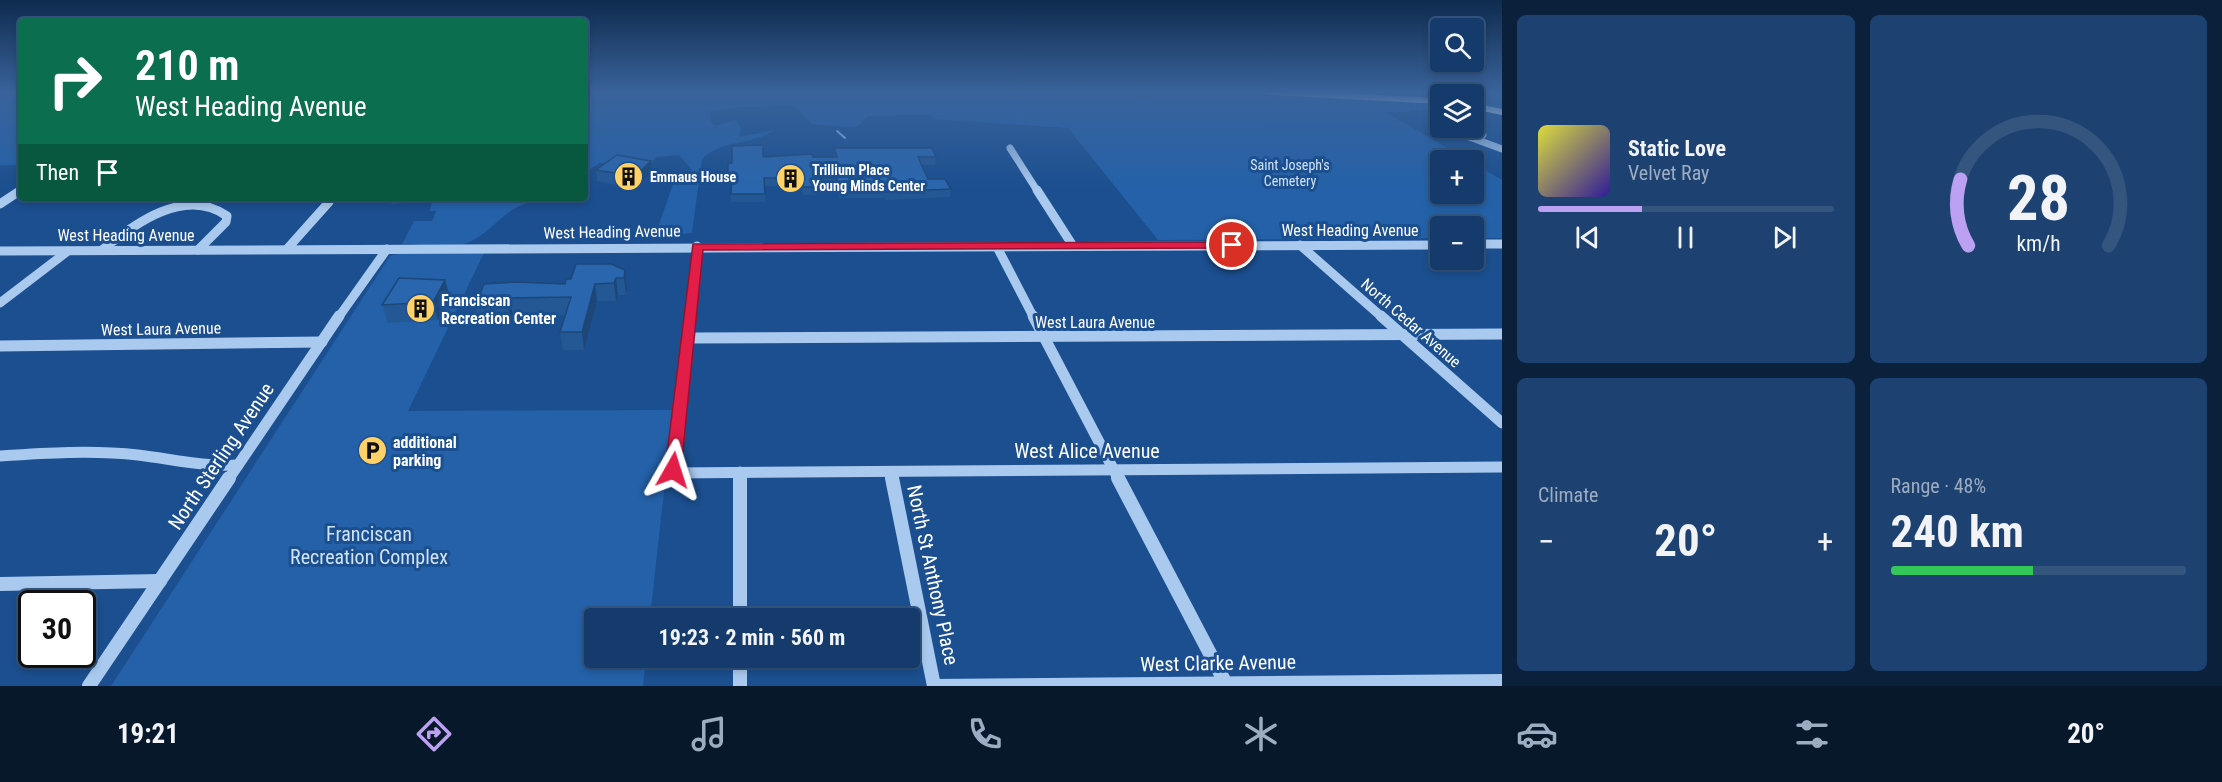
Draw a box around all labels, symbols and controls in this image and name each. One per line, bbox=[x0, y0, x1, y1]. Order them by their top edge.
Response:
map controls bbox=[1430, 18, 1484, 270]
button: search bbox=[1430, 18, 1484, 72]
text: 210 m bbox=[135, 41, 240, 90]
icon: right bbox=[36, 42, 114, 120]
button: layers bbox=[1430, 84, 1484, 138]
text: West Heading Avenue bbox=[135, 91, 367, 123]
text: Static Love bbox=[1628, 136, 1726, 161]
button: + bbox=[1430, 150, 1484, 204]
icon: arrive bbox=[91, 156, 124, 189]
park label: Saint Joseph's Cemetery bbox=[1250, 157, 1330, 189]
text: Then bbox=[36, 160, 79, 185]
building icon: Emmaus House bbox=[613, 161, 645, 193]
text: Velvet Ray bbox=[1628, 161, 1709, 185]
building icon: Trillium Place Young Minds Center bbox=[775, 162, 807, 194]
place label: Trillium Place Young Minds Center bbox=[812, 162, 925, 194]
text: 28 bbox=[2007, 162, 2070, 235]
place label: Emmaus House bbox=[650, 169, 737, 185]
button: − bbox=[1430, 216, 1484, 270]
pin bbox=[1206, 219, 1257, 270]
street label: West Heading Avenue bbox=[543, 221, 681, 243]
street label: West Heading Avenue bbox=[1281, 221, 1419, 240]
icon: previous bbox=[1571, 221, 1604, 254]
icon: pause bbox=[1669, 221, 1702, 254]
icon: next bbox=[1768, 221, 1801, 254]
street label: West Heading Avenue bbox=[57, 226, 195, 245]
icon: arrive bbox=[1215, 228, 1248, 261]
text: km/h bbox=[2016, 232, 2060, 257]
street label: North Cedar Avenue bbox=[1357, 274, 1465, 372]
place label: Franciscan Recreation Center bbox=[441, 291, 556, 328]
building icon: Franciscan Recreation Center bbox=[404, 293, 436, 325]
street label: West Laura Avenue bbox=[1035, 313, 1155, 332]
street label: West Laura Avenue bbox=[101, 318, 221, 340]
street label: North Sterling Avenue bbox=[163, 378, 279, 534]
place label: additional parking bbox=[393, 433, 457, 470]
parking icon: additional parking bbox=[356, 435, 388, 467]
position arrow bbox=[641, 438, 705, 502]
street label: West Alice Avenue bbox=[1014, 439, 1160, 463]
text: Range · 48% bbox=[1891, 474, 1986, 498]
street label: North St Anthony Place bbox=[902, 483, 964, 667]
text: Climate bbox=[1538, 483, 1598, 507]
text: 240 km bbox=[1891, 505, 2024, 558]
text: 20° bbox=[1654, 514, 1717, 567]
park label: Franciscan Recreation Complex bbox=[290, 522, 448, 569]
text: − bbox=[1538, 522, 1555, 561]
text: + bbox=[1817, 522, 1833, 561]
speed limit sign: 30 bbox=[18, 590, 96, 668]
text: 19:23 · 2 min · 560 m bbox=[659, 625, 845, 650]
street label: West Clarke Avenue bbox=[1140, 650, 1296, 676]
icon: directions bbox=[413, 713, 455, 755]
icon: music bbox=[688, 713, 730, 755]
icon: phone bbox=[964, 713, 1006, 755]
icon: climate bbox=[1240, 713, 1282, 755]
icon: car bbox=[1516, 713, 1558, 755]
icon: filters bbox=[1791, 713, 1833, 755]
text: 19:21 bbox=[117, 718, 179, 750]
text: 20° bbox=[2067, 718, 2105, 750]

